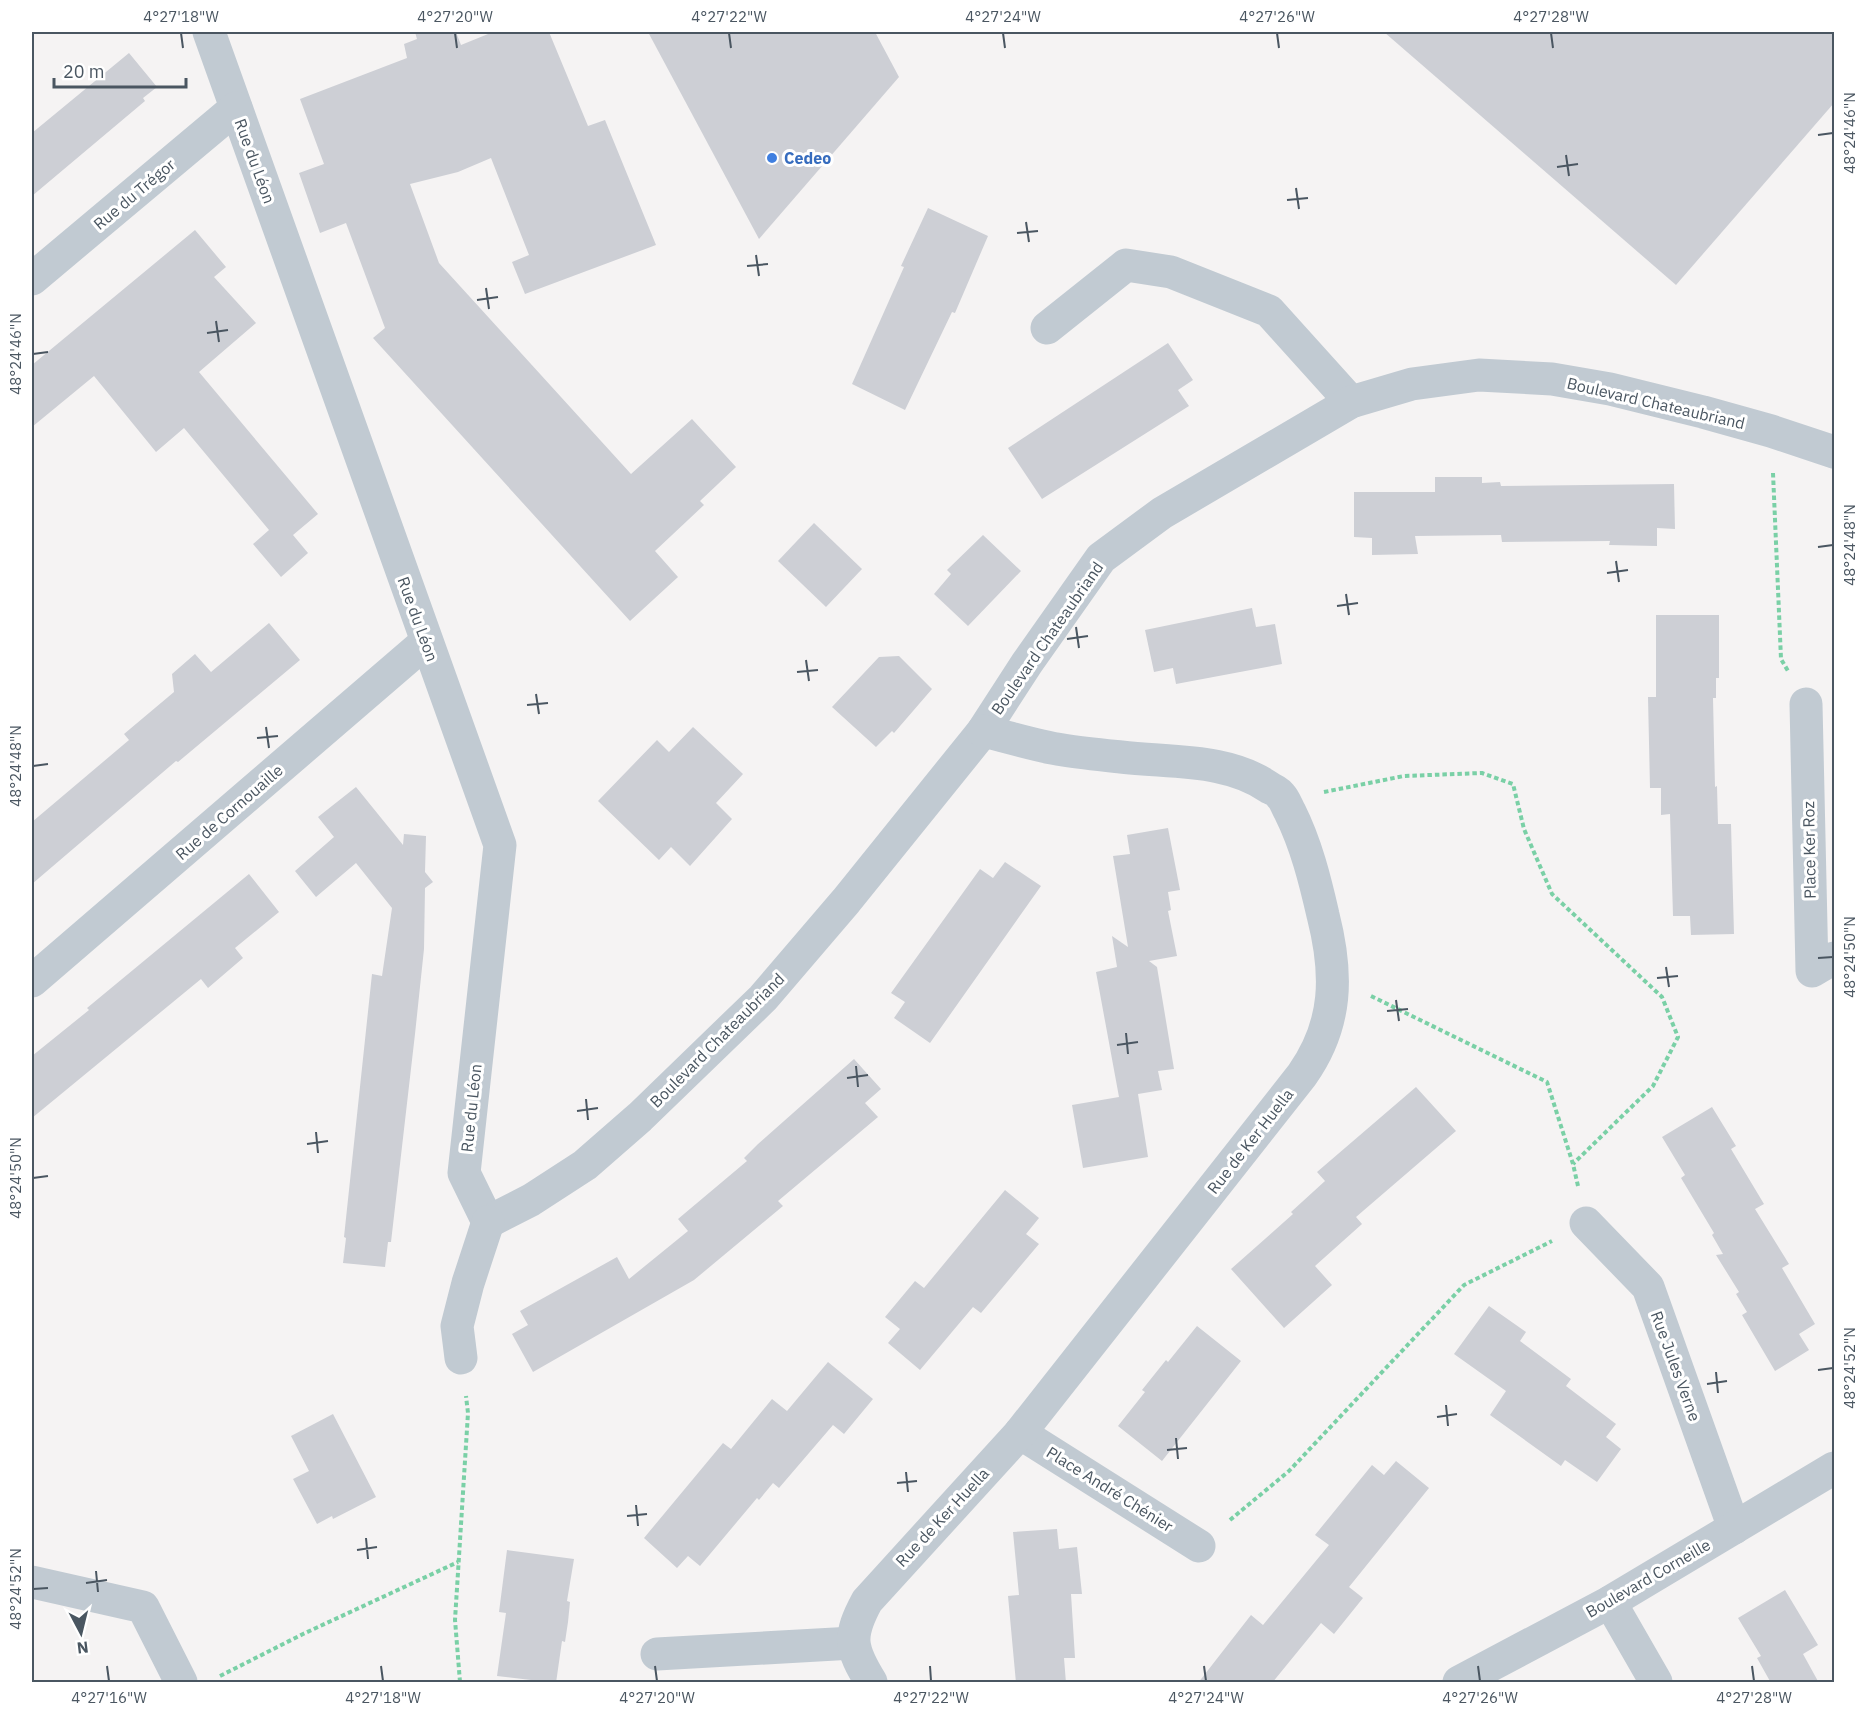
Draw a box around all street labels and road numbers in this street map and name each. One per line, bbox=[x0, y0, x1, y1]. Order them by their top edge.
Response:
street label: Rue du Léon bbox=[230, 116, 280, 206]
street label: Rue du Trégor bbox=[89, 154, 179, 234]
street label: Boulevard Chateaubriand bbox=[1565, 373, 1747, 433]
street label: Boulevard Chateaubriand bbox=[987, 558, 1107, 718]
street label: Rue du Léon bbox=[393, 574, 443, 664]
street label: Rue de Cornouaille bbox=[171, 760, 287, 864]
street label: Place Ker Roz bbox=[1798, 801, 1820, 899]
street label: Boulevard Chateaubriand bbox=[646, 969, 788, 1111]
street label: Rue du Léon bbox=[456, 1063, 486, 1153]
street label: Rue de Ker Huella bbox=[1203, 1084, 1298, 1198]
street label: Rue Jules Verne bbox=[1647, 1308, 1705, 1424]
street label: Place André Chénier bbox=[1043, 1442, 1177, 1536]
street label: Rue de Ker Huella bbox=[891, 1463, 993, 1571]
street label: Boulevard Corneille bbox=[1582, 1534, 1714, 1622]

